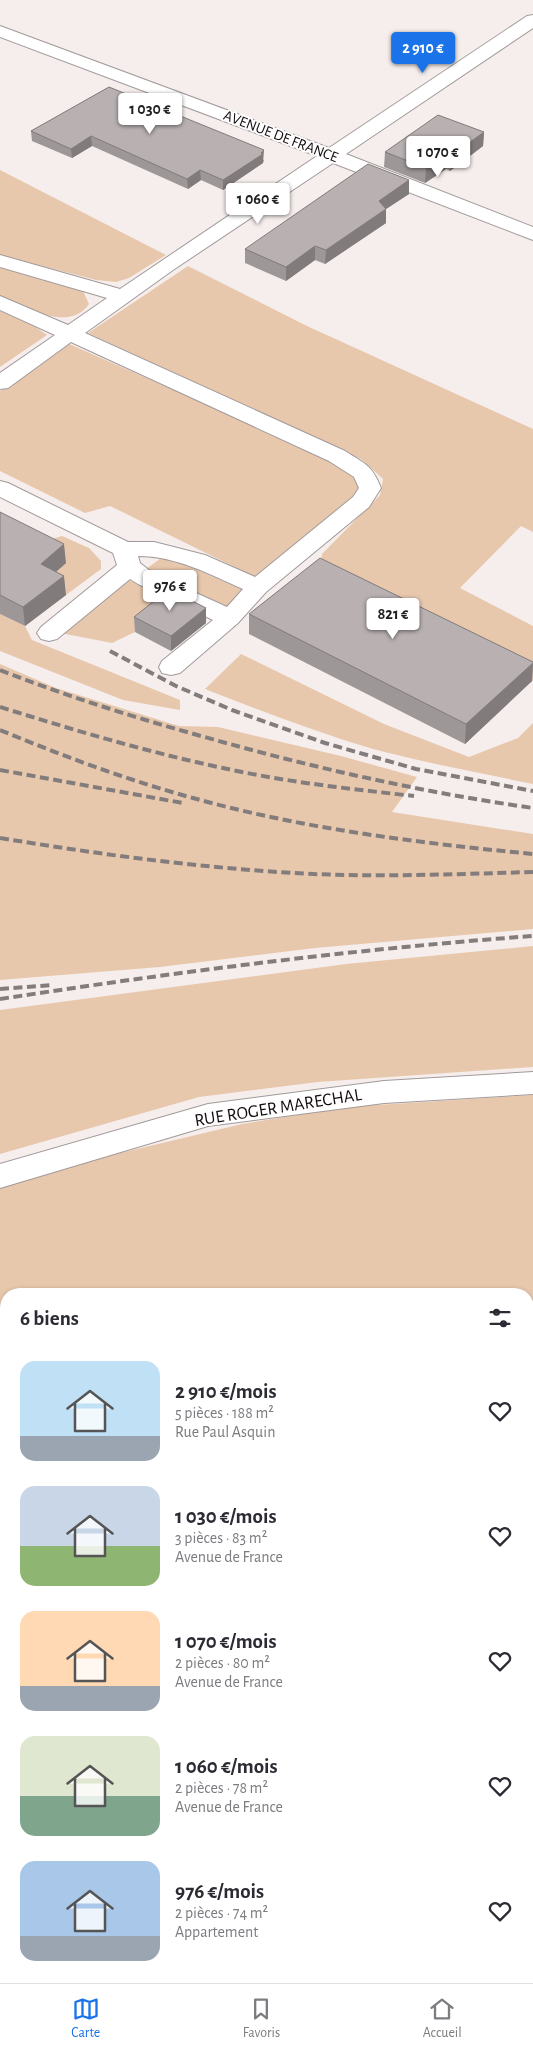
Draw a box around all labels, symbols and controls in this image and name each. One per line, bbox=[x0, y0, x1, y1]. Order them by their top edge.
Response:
pin: 2 910 € bbox=[377, 32, 469, 74]
text: 2 910 € bbox=[402, 40, 444, 56]
pin: 1 030 € bbox=[104, 92, 196, 135]
text: 1 030 € bbox=[129, 101, 171, 117]
street label: AVENUE DE FRANCE bbox=[222, 108, 340, 165]
pin: 1 070 € bbox=[392, 136, 484, 178]
text: 1 070 € bbox=[417, 144, 459, 160]
pin: 1 060 € bbox=[212, 182, 304, 225]
text: 1 060 € bbox=[237, 191, 279, 207]
pin: 976 € bbox=[135, 570, 205, 612]
text: 976 € bbox=[154, 578, 186, 594]
pin: 821 € bbox=[358, 598, 428, 640]
text: 821 € bbox=[377, 606, 409, 622]
street label: RUE ROGER MARECHAL bbox=[193, 1086, 363, 1130]
icon: filters bbox=[486, 1304, 514, 1332]
text: 6 biens bbox=[20, 1308, 79, 1329]
icon: home bbox=[60, 1381, 120, 1441]
text: 2 910 €/mois bbox=[175, 1381, 277, 1402]
icon: heart bbox=[486, 1397, 514, 1425]
text: 5 pièces · 188 m² bbox=[175, 1405, 274, 1421]
text: Rue Paul Asquin bbox=[175, 1424, 275, 1440]
icon: home bbox=[60, 1506, 120, 1566]
text: 1 030 €/mois bbox=[175, 1506, 276, 1527]
icon: heart bbox=[486, 1522, 514, 1550]
text: 3 pièces · 83 m² bbox=[175, 1530, 267, 1546]
text: Avenue de France bbox=[175, 1549, 283, 1565]
icon: home bbox=[60, 1631, 120, 1691]
text: 1 070 €/mois bbox=[175, 1631, 277, 1652]
icon: heart bbox=[486, 1647, 514, 1675]
text: 2 pièces · 80 m² bbox=[175, 1655, 270, 1671]
text: Avenue de France bbox=[175, 1674, 283, 1690]
icon: home bbox=[60, 1756, 120, 1816]
text: 1 060 €/mois bbox=[175, 1756, 278, 1777]
icon: heart bbox=[486, 1772, 514, 1800]
text: 2 pièces · 78 m² bbox=[175, 1780, 268, 1796]
text: Avenue de France bbox=[175, 1799, 283, 1815]
icon: home bbox=[60, 1881, 120, 1941]
text: 976 €/mois bbox=[175, 1881, 264, 1902]
icon: heart bbox=[486, 1897, 514, 1925]
text: 2 pièces · 74 m² bbox=[175, 1905, 268, 1921]
text: Appartement bbox=[175, 1924, 258, 1940]
tab: Carte bbox=[71, 1995, 100, 2042]
tab: Favoris bbox=[243, 1995, 280, 2042]
tab: Accueil bbox=[423, 1995, 462, 2042]

